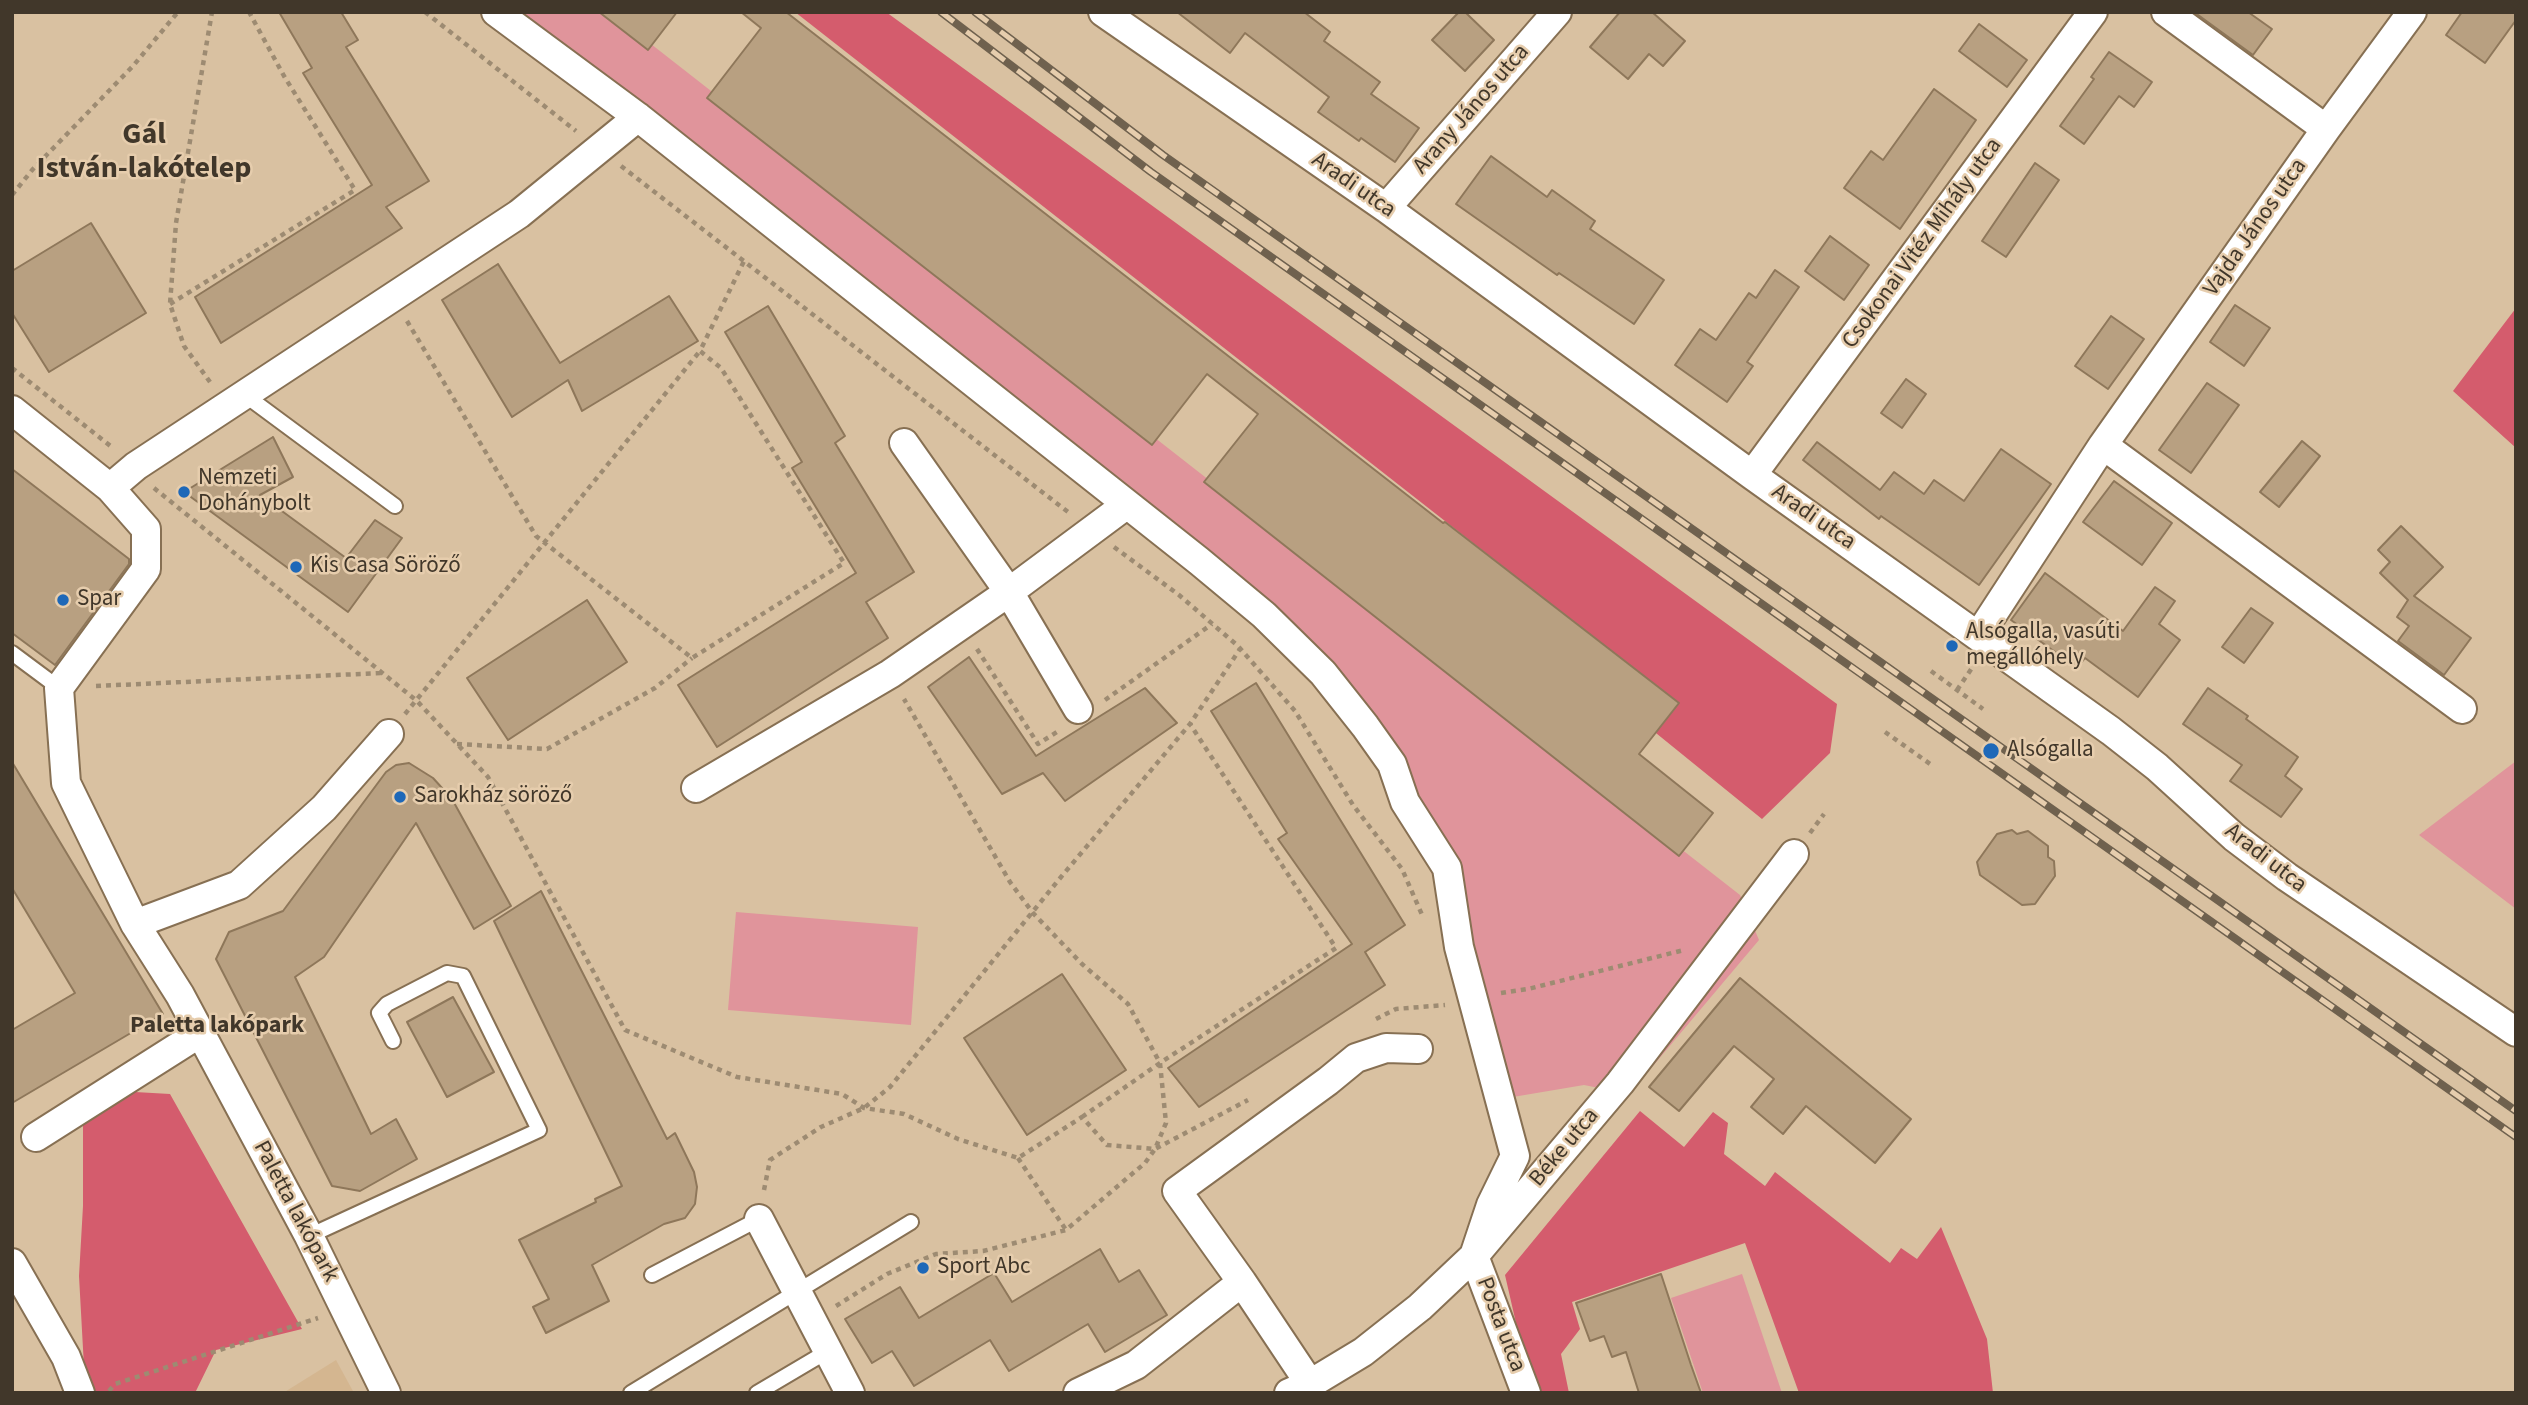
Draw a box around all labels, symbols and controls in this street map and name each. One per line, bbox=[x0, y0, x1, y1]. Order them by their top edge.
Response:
street label: Arany János utca bbox=[1408, 39, 1536, 181]
district label: Gál István-lakótelep bbox=[37, 118, 251, 188]
street label: Csokonai Vitéz Mihály utca bbox=[1837, 133, 2009, 355]
street label: Aradi utca bbox=[1306, 147, 1400, 225]
street label: Vajda János utca bbox=[2198, 154, 2314, 302]
place label: Nemzeti Dohánybolt bbox=[198, 465, 311, 519]
street label: Aradi utca bbox=[1766, 479, 1860, 557]
marker: Nemzeti Dohánybolt bbox=[176, 484, 192, 500]
place label: Kis Casa Söröző bbox=[310, 553, 461, 581]
marker: Kis Casa Söröző bbox=[288, 559, 304, 575]
place label: Spar bbox=[77, 586, 121, 614]
marker: Spar bbox=[55, 592, 71, 608]
place label: Alsógalla, vasúti megállóhely bbox=[1966, 619, 2120, 673]
marker: Alsógalla, vasúti megállóhely bbox=[1944, 638, 1960, 654]
place label: Alsógalla bbox=[2007, 737, 2094, 765]
marker: Alsógalla bbox=[1981, 741, 2001, 761]
place label: Sarokház söröző bbox=[414, 783, 572, 811]
marker: Sarokház söröző bbox=[392, 789, 408, 805]
street label: Aradi utca bbox=[2219, 818, 2311, 900]
district label: Paletta lakópark bbox=[130, 1013, 304, 1041]
street label: Béke utca bbox=[1524, 1103, 1606, 1193]
street label: Paletta lakópark bbox=[246, 1137, 344, 1287]
place label: Sport Abc bbox=[937, 1254, 1031, 1282]
marker: Sport Abc bbox=[915, 1260, 931, 1276]
street label: Posta utca bbox=[1469, 1274, 1531, 1376]

